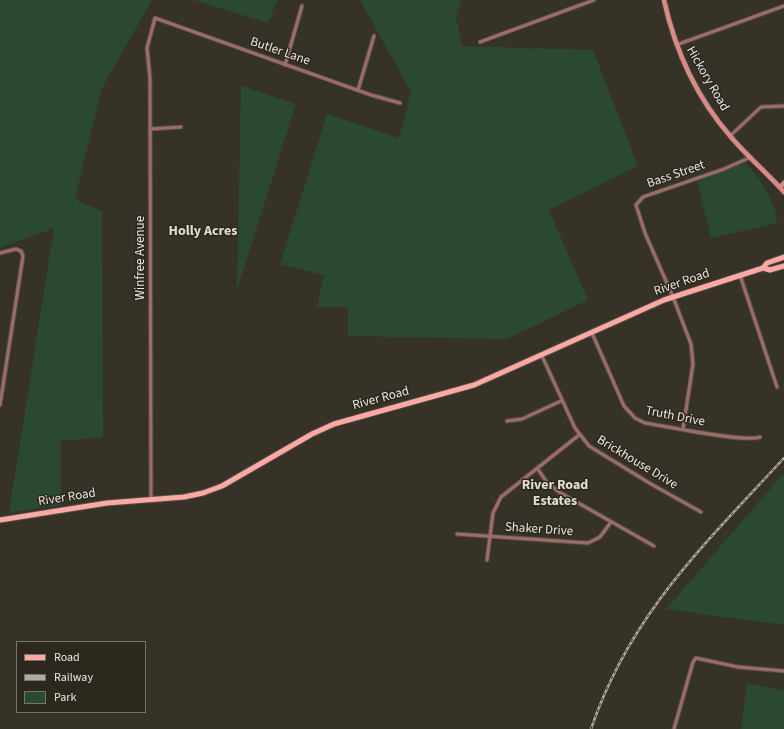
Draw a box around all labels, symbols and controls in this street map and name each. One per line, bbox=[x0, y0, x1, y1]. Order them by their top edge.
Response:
street label: Butler Lane bbox=[248, 34, 312, 70]
street label: Hickory Road bbox=[682, 44, 732, 114]
street label: Bass Street bbox=[645, 158, 707, 192]
street label: Winfree Avenue bbox=[133, 216, 149, 300]
district label: Holly Acres bbox=[169, 224, 237, 240]
street label: River Road bbox=[652, 266, 712, 300]
street label: River Road bbox=[351, 384, 411, 414]
street label: Truth Drive bbox=[644, 404, 706, 430]
street label: Brickhouse Drive bbox=[594, 433, 680, 493]
district label: River Road Estates bbox=[522, 478, 588, 510]
street label: River Road bbox=[37, 486, 97, 510]
street label: Shaker Drive bbox=[504, 520, 574, 540]
legend bbox=[16, 641, 146, 713]
text: Road bbox=[54, 649, 80, 666]
text: Railway bbox=[54, 669, 93, 686]
text: Park bbox=[54, 689, 76, 706]

